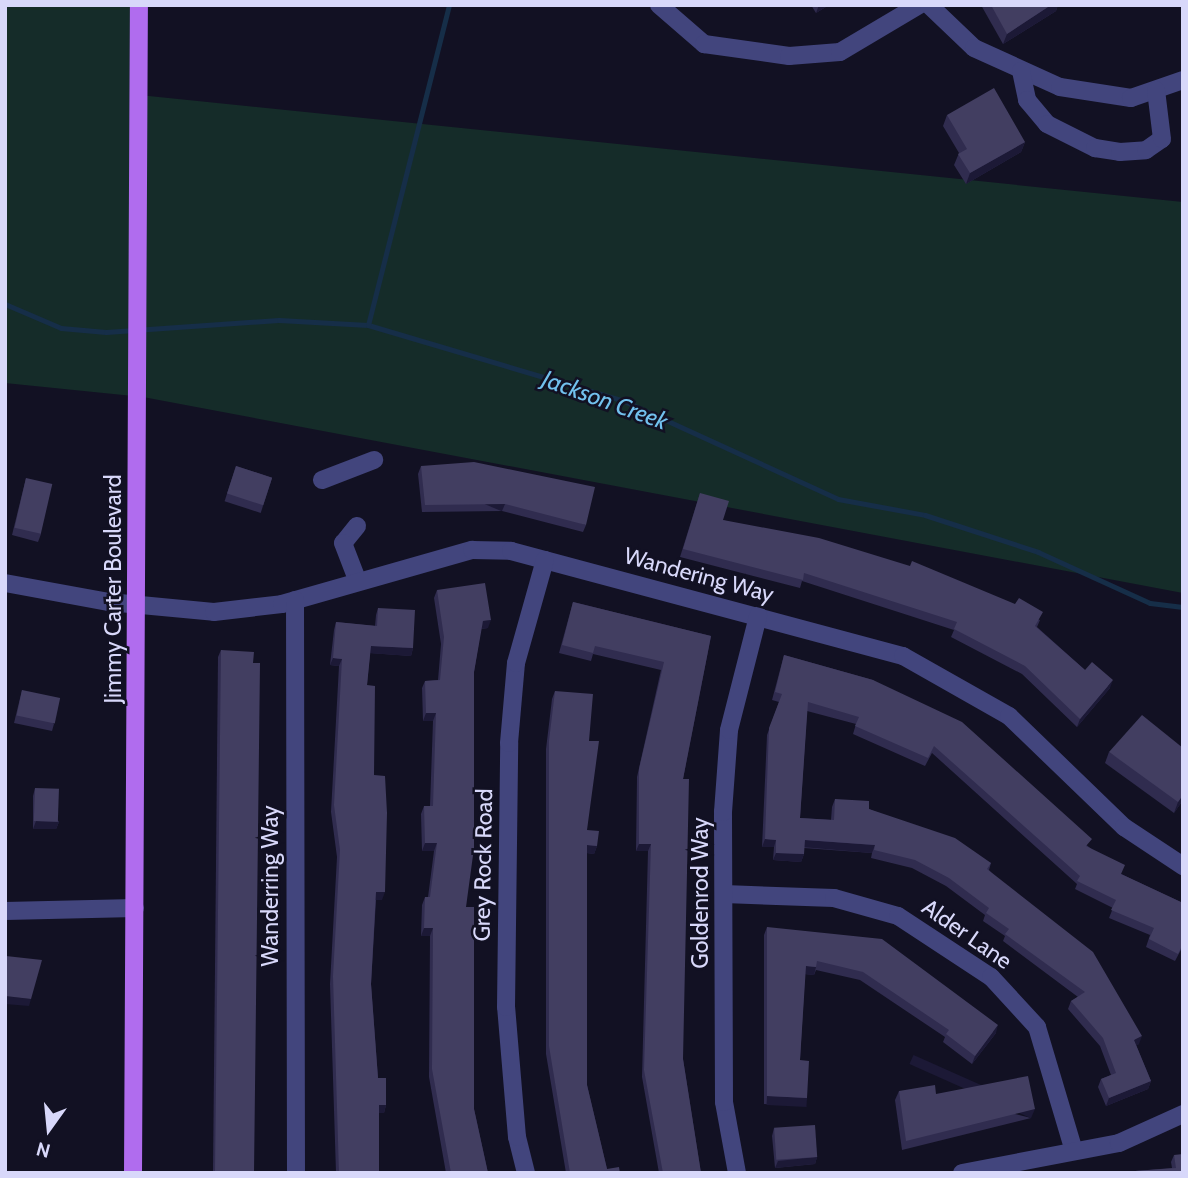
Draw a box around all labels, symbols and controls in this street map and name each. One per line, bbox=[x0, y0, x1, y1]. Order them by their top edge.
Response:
water label: Jackson Creek bbox=[538, 364, 672, 436]
street label: Jimmy Carter Boulevard bbox=[99, 474, 127, 704]
street label: Wandering Way bbox=[621, 542, 777, 608]
street label: Grey Rock Road bbox=[468, 788, 498, 942]
street label: Wanderring Way bbox=[256, 805, 284, 967]
street label: Goldenrod Way bbox=[686, 817, 714, 969]
street label: Alder Lane bbox=[917, 893, 1017, 975]
north arrow bbox=[14, 1094, 84, 1164]
text: N bbox=[34, 1137, 53, 1163]

